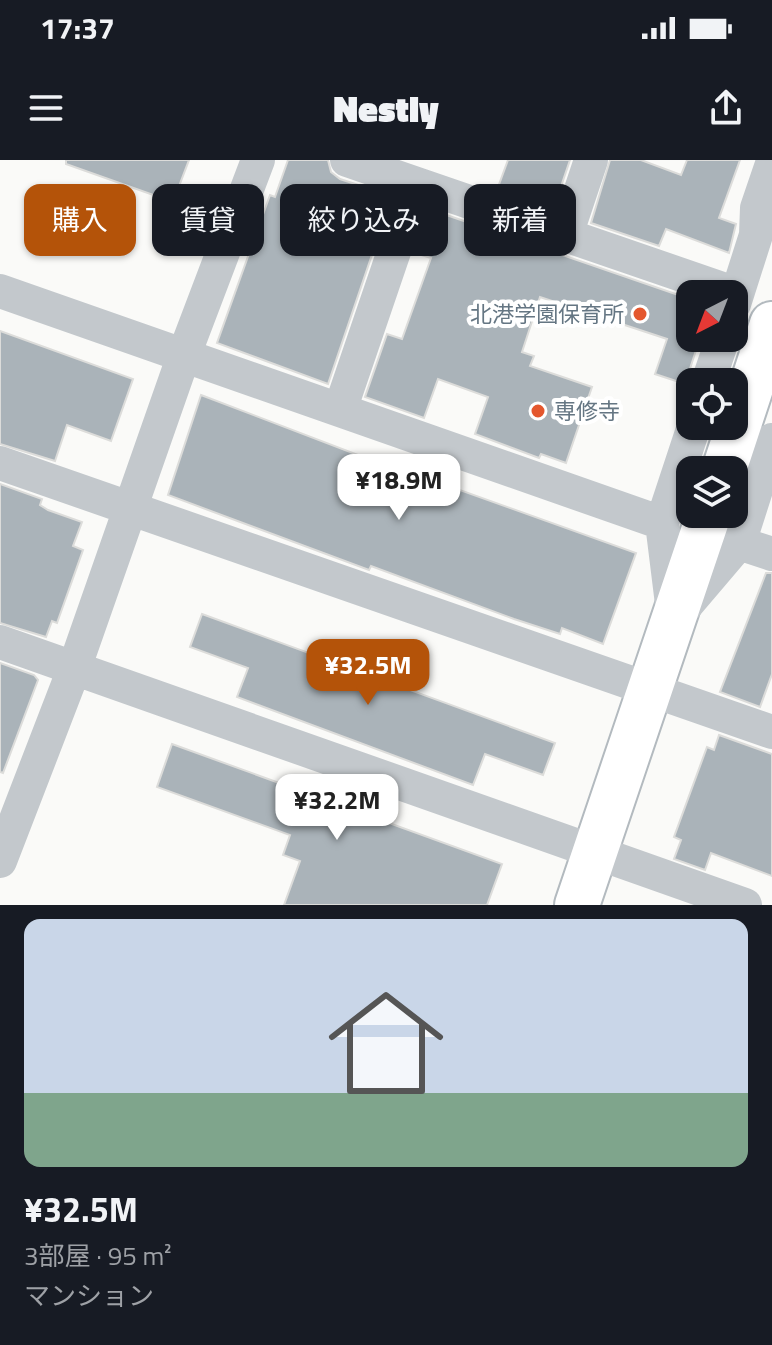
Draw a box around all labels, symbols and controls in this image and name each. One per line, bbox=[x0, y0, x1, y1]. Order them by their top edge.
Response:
text: 17:37 bbox=[40, 5, 115, 51]
text: Nestly bbox=[333, 81, 439, 136]
icon: menu bbox=[24, 86, 68, 130]
icon: share bbox=[704, 86, 748, 130]
chip: 購入 bbox=[24, 184, 136, 256]
chip: 賃貸 bbox=[152, 184, 264, 256]
chip: 絞り込み bbox=[280, 184, 448, 256]
chip: 新着 bbox=[464, 184, 576, 256]
north arrow bbox=[676, 280, 748, 352]
map controls bbox=[676, 280, 748, 528]
place label: 北港学園保育所 bbox=[470, 297, 624, 331]
marker: 北港学園保育所 bbox=[631, 305, 649, 323]
button: locate bbox=[676, 368, 748, 440]
place label: 専修寺 bbox=[554, 394, 620, 428]
marker: 専修寺 bbox=[529, 402, 547, 420]
pin: ¥18.9M bbox=[334, 454, 464, 522]
button: layers bbox=[676, 456, 748, 528]
text: ¥18.9M bbox=[355, 460, 443, 499]
pin: ¥32.5M bbox=[303, 639, 433, 707]
text: ¥32.5M bbox=[324, 645, 412, 684]
pin: ¥32.2M bbox=[272, 774, 402, 842]
text: ¥32.2M bbox=[293, 780, 381, 819]
icon: home bbox=[314, 971, 458, 1115]
text: ¥32.5M bbox=[24, 1183, 138, 1235]
text: 3部屋 · 95 m² bbox=[24, 1236, 172, 1275]
text: マンション bbox=[24, 1276, 154, 1315]

